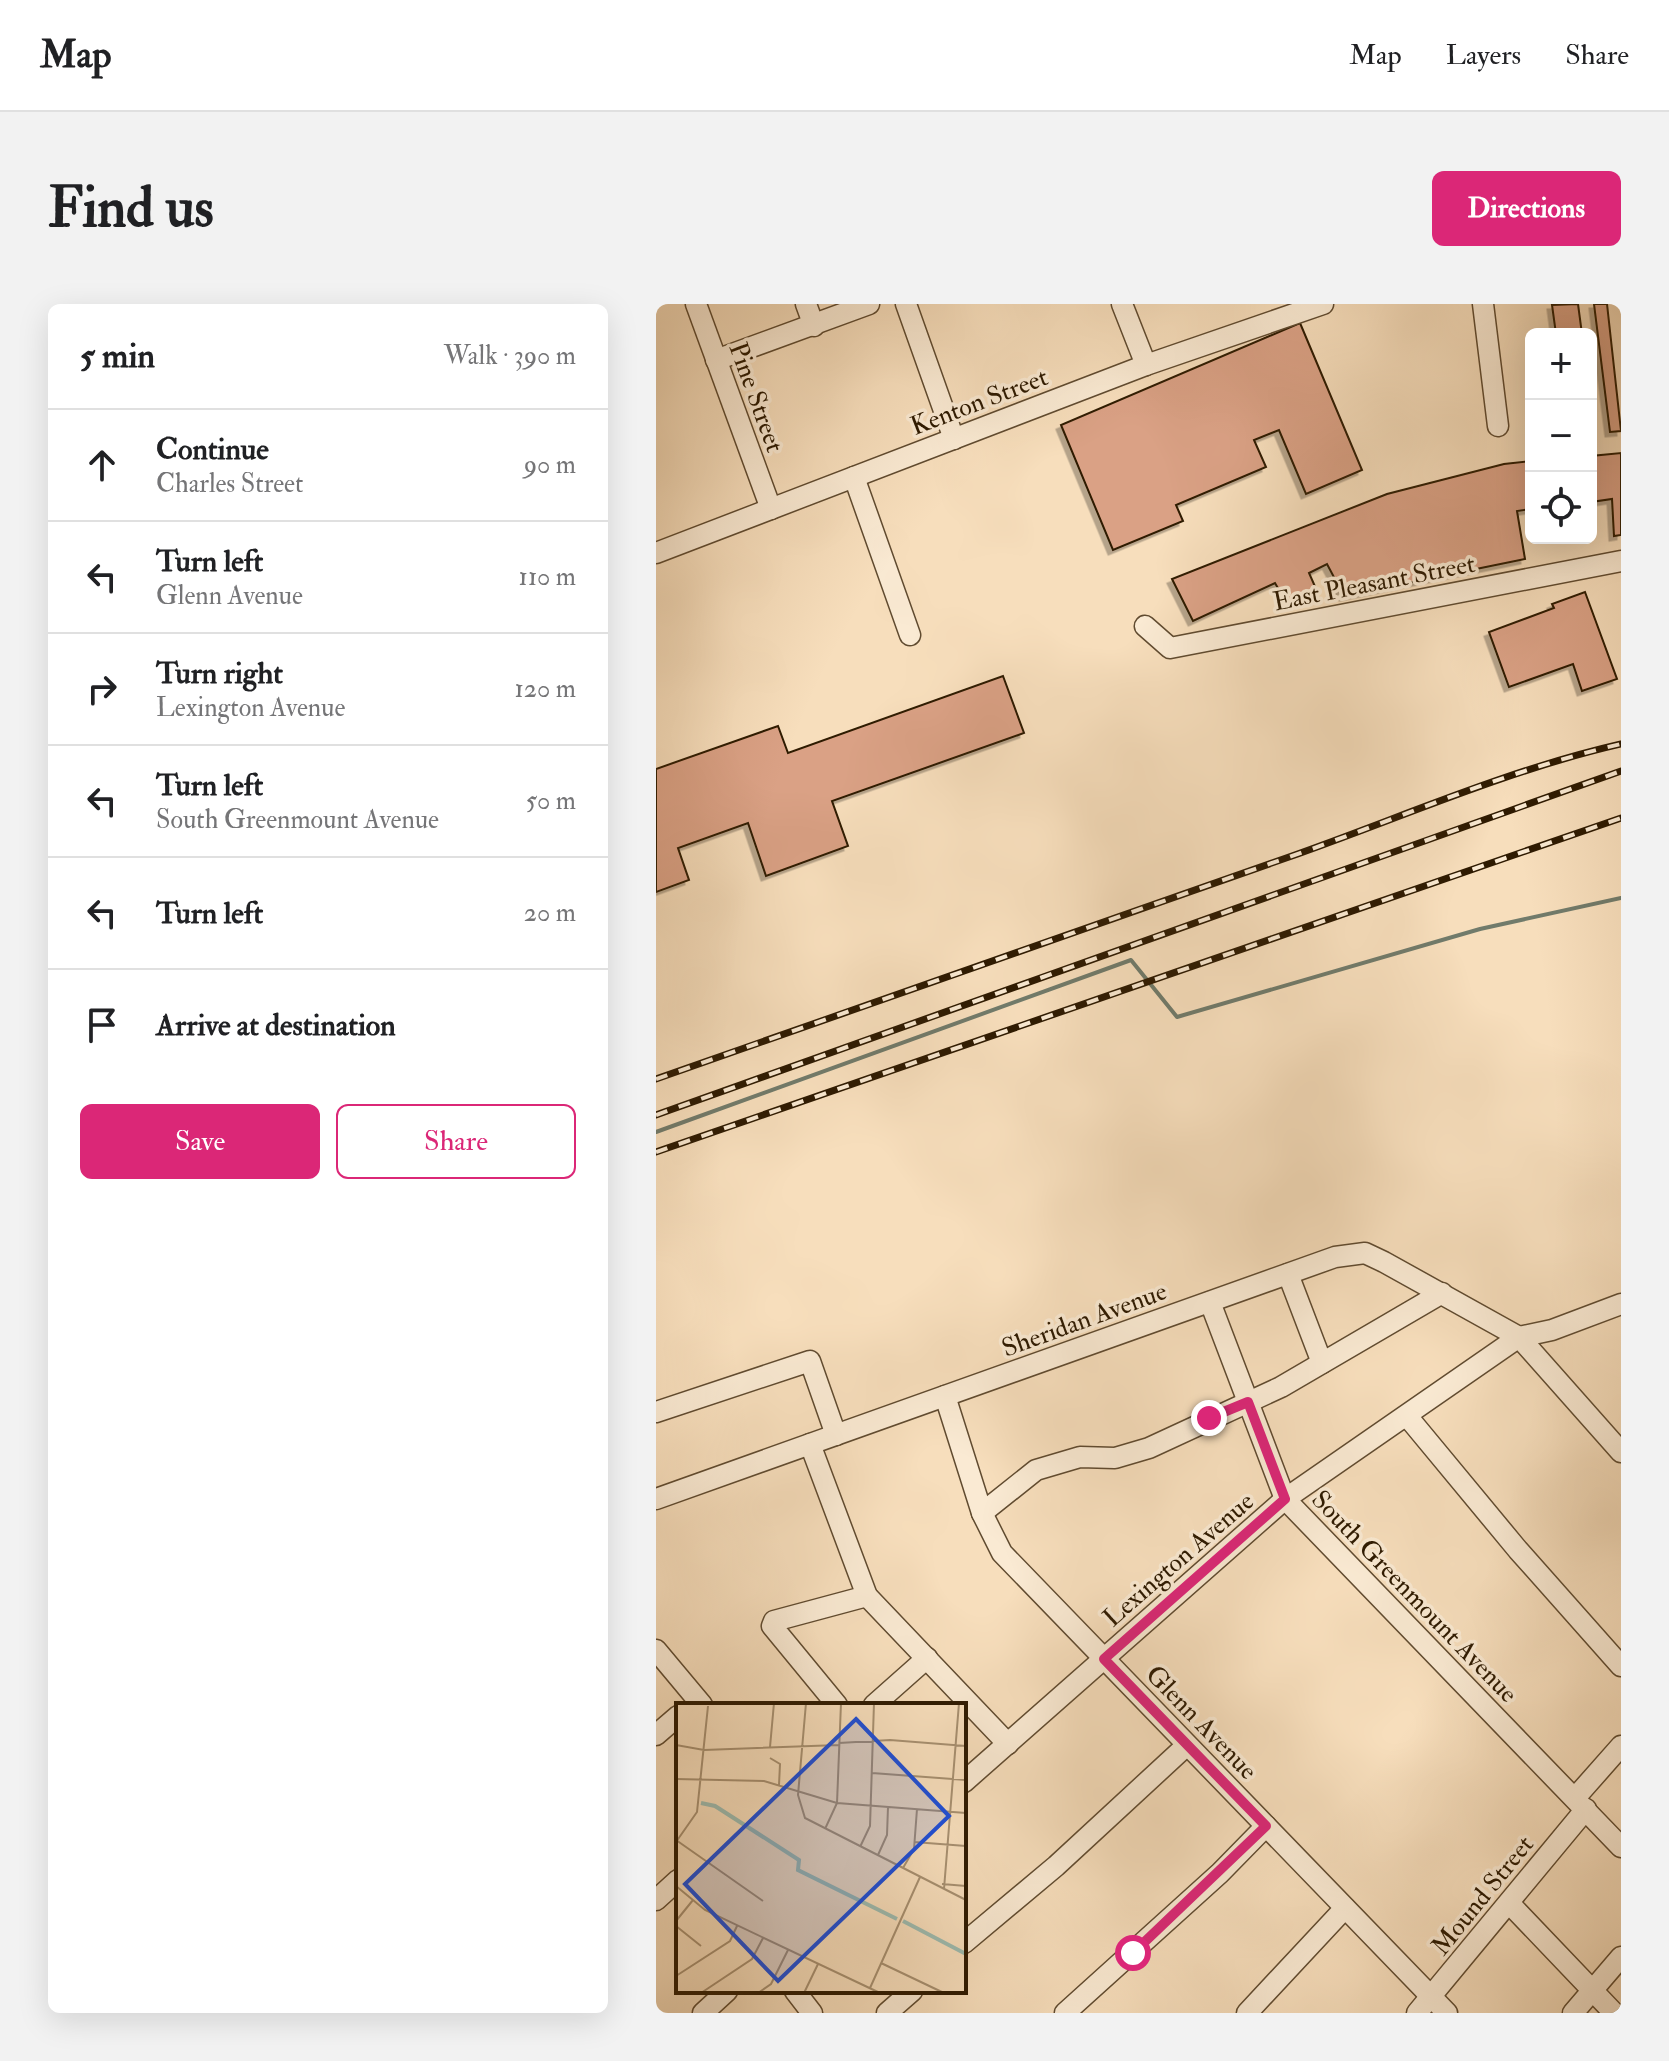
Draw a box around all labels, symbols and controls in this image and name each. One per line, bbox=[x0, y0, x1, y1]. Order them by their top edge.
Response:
text: Map bbox=[40, 31, 111, 79]
text: Map bbox=[1349, 38, 1402, 73]
text: Layers bbox=[1446, 38, 1521, 73]
text: Share bbox=[1565, 38, 1629, 73]
button: Directions bbox=[1432, 171, 1621, 246]
text: Find us bbox=[48, 173, 214, 244]
map controls bbox=[1525, 328, 1597, 544]
button: + bbox=[1525, 328, 1597, 400]
text: 5 min bbox=[80, 335, 155, 378]
street label: Pine Street bbox=[721, 338, 791, 457]
text: Walk · 390 m bbox=[444, 340, 576, 372]
street label: Kenton Street bbox=[906, 361, 1052, 443]
button: − bbox=[1525, 400, 1597, 472]
text: Continue bbox=[156, 431, 269, 468]
icon: ahead bbox=[80, 443, 124, 487]
text: 90 m bbox=[524, 449, 576, 481]
text: Charles Street bbox=[156, 468, 303, 500]
button: locate bbox=[1525, 472, 1597, 544]
text: Turn left bbox=[156, 543, 263, 580]
street label: East Pleasant Street bbox=[1271, 548, 1478, 618]
icon: left bbox=[80, 555, 124, 599]
text: 110 m bbox=[519, 561, 576, 593]
text: Glenn Avenue bbox=[156, 580, 303, 612]
text: Turn right bbox=[156, 655, 283, 692]
icon: right bbox=[80, 667, 124, 711]
text: 120 m bbox=[515, 673, 576, 705]
text: Lexington Avenue bbox=[156, 692, 345, 724]
text: Turn left bbox=[156, 767, 263, 804]
icon: left bbox=[80, 779, 124, 823]
text: 50 m bbox=[526, 785, 576, 817]
text: South Greenmount Avenue bbox=[156, 804, 439, 836]
icon: left bbox=[80, 891, 124, 935]
text: Turn left bbox=[156, 895, 263, 932]
text: 20 m bbox=[524, 897, 576, 929]
icon: arrive bbox=[80, 1003, 124, 1047]
text: Arrive at destination bbox=[156, 1007, 396, 1044]
button: Save bbox=[80, 1104, 320, 1179]
button: Share bbox=[336, 1104, 576, 1179]
street label: Sheridan Avenue bbox=[998, 1275, 1171, 1365]
route end bbox=[1191, 1400, 1227, 1436]
street label: South Greenmount Avenue bbox=[1304, 1484, 1524, 1710]
street label: Lexington Avenue bbox=[1097, 1485, 1261, 1634]
street label: Glenn Avenue bbox=[1139, 1659, 1264, 1787]
inset map bbox=[676, 1703, 966, 1993]
street label: Mound Street bbox=[1425, 1829, 1541, 1962]
route start bbox=[1115, 1935, 1151, 1971]

